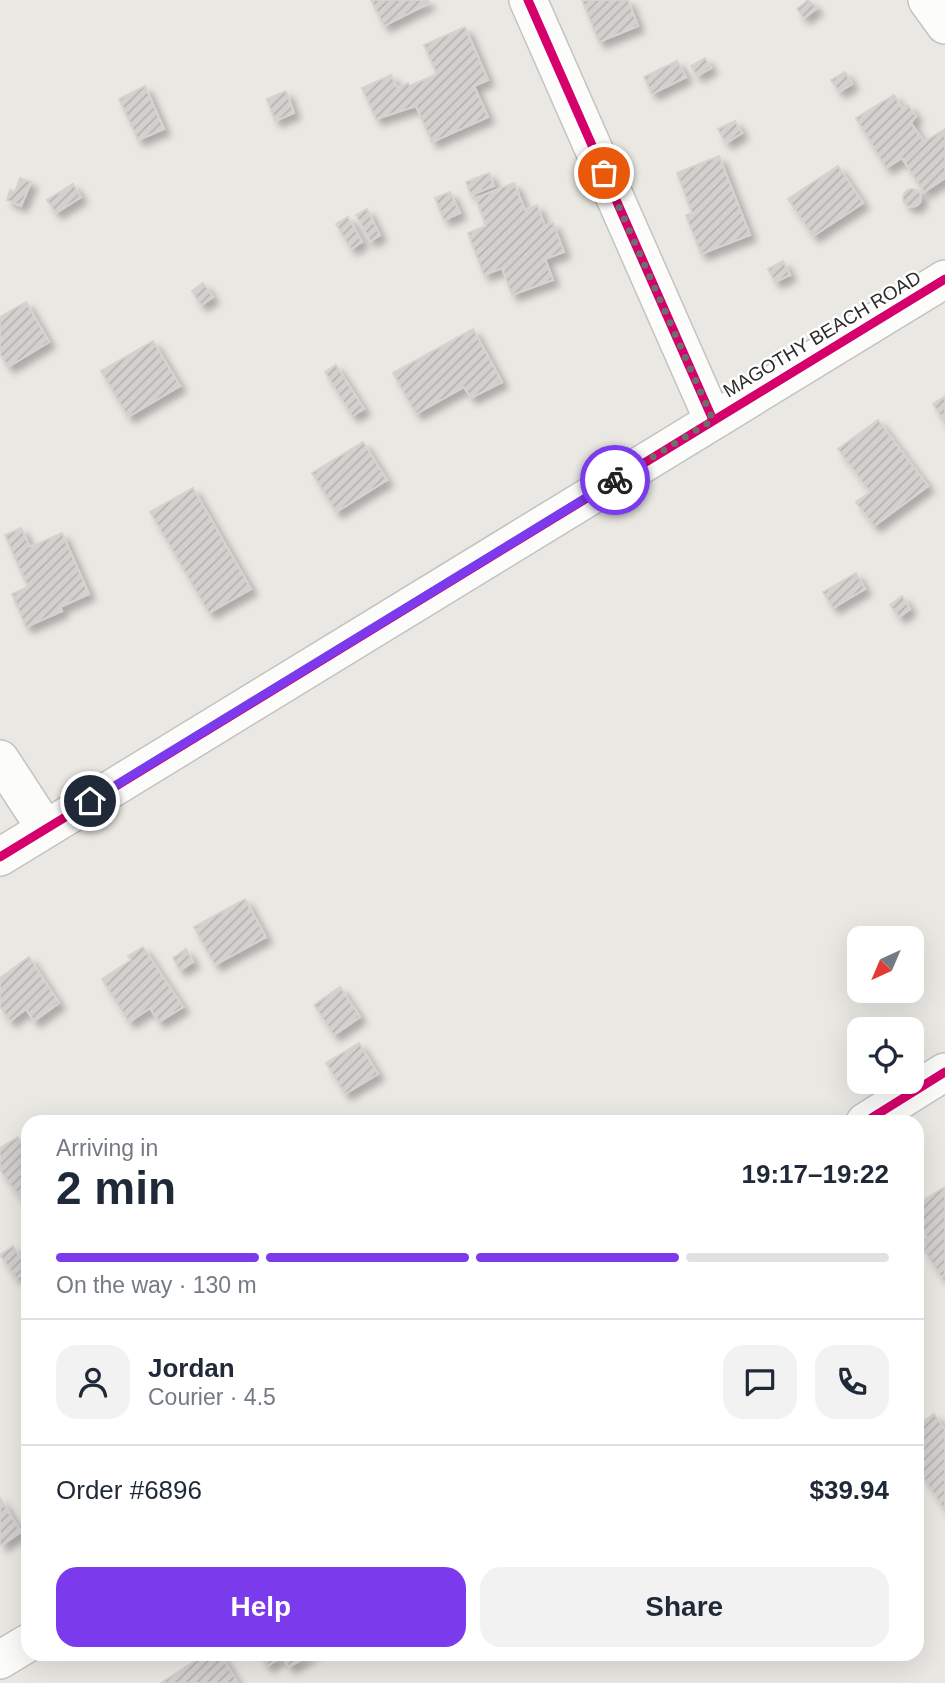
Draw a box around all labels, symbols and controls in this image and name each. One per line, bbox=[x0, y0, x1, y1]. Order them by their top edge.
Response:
pin bbox=[574, 143, 634, 203]
icon: bag bbox=[585, 154, 623, 192]
street label: MAGOTHY BEACH ROAD bbox=[719, 267, 925, 401]
courier bbox=[580, 445, 650, 515]
icon: bike bbox=[596, 461, 634, 499]
pin bbox=[60, 771, 120, 831]
icon: home bbox=[71, 782, 109, 820]
north arrow bbox=[847, 926, 924, 1003]
map controls bbox=[847, 926, 924, 1094]
button: locate bbox=[847, 1017, 924, 1094]
text: Arriving in bbox=[56, 1135, 158, 1161]
text: 19:17–19:22 bbox=[742, 1159, 889, 1189]
text: 2 min bbox=[56, 1162, 176, 1214]
text: On the way · 130 m bbox=[56, 1272, 257, 1298]
button: person bbox=[56, 1345, 130, 1419]
button: chat bbox=[723, 1345, 797, 1419]
button: phone bbox=[815, 1345, 889, 1419]
text: Jordan bbox=[148, 1353, 235, 1383]
text: Courier · 4.5 bbox=[148, 1384, 276, 1410]
text: Order #6896 bbox=[56, 1475, 202, 1505]
text: $39.94 bbox=[809, 1475, 889, 1505]
button: Help bbox=[56, 1567, 466, 1647]
button: Share bbox=[480, 1567, 889, 1647]

